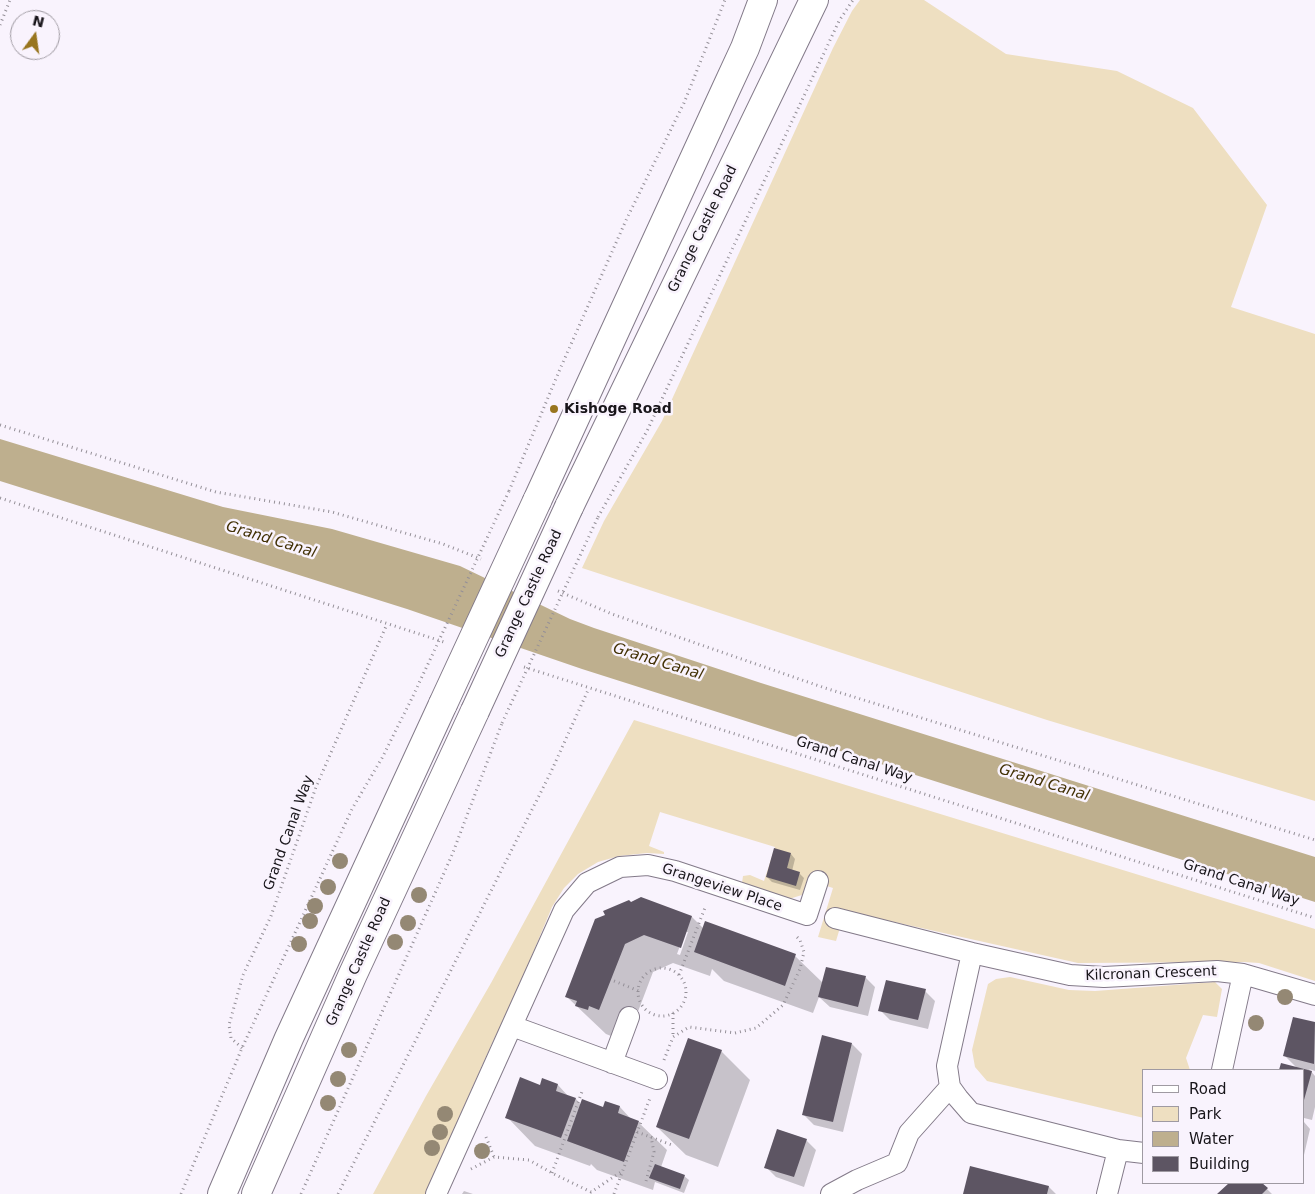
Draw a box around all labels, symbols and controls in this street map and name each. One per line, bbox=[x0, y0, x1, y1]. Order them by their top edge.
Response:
north arrow bbox=[10, 10, 60, 60]
text: N bbox=[31, 12, 46, 31]
street label: Grange Castle Road bbox=[665, 163, 741, 295]
place label: Kishoge Road bbox=[564, 401, 672, 417]
marker: Kishoge Road bbox=[548, 403, 560, 415]
water label: Grand Canal bbox=[224, 518, 318, 562]
street label: Grange Castle Road bbox=[492, 527, 566, 661]
water label: Grand Canal bbox=[611, 640, 705, 684]
street label: Grand Canal Way bbox=[794, 733, 914, 787]
water label: Grand Canal bbox=[997, 761, 1091, 805]
street label: Grand Canal Way bbox=[260, 773, 318, 893]
street label: Grand Canal Way bbox=[1181, 856, 1301, 910]
street label: Grangeview Place bbox=[660, 861, 784, 915]
street label: Grange Castle Road bbox=[323, 895, 395, 1029]
street label: Kilcronan Crescent bbox=[1085, 963, 1217, 985]
legend bbox=[1142, 1069, 1305, 1184]
text: Road bbox=[1189, 1080, 1227, 1098]
text: Park bbox=[1189, 1105, 1221, 1123]
text: Water bbox=[1189, 1130, 1233, 1148]
text: Building bbox=[1189, 1155, 1250, 1173]

